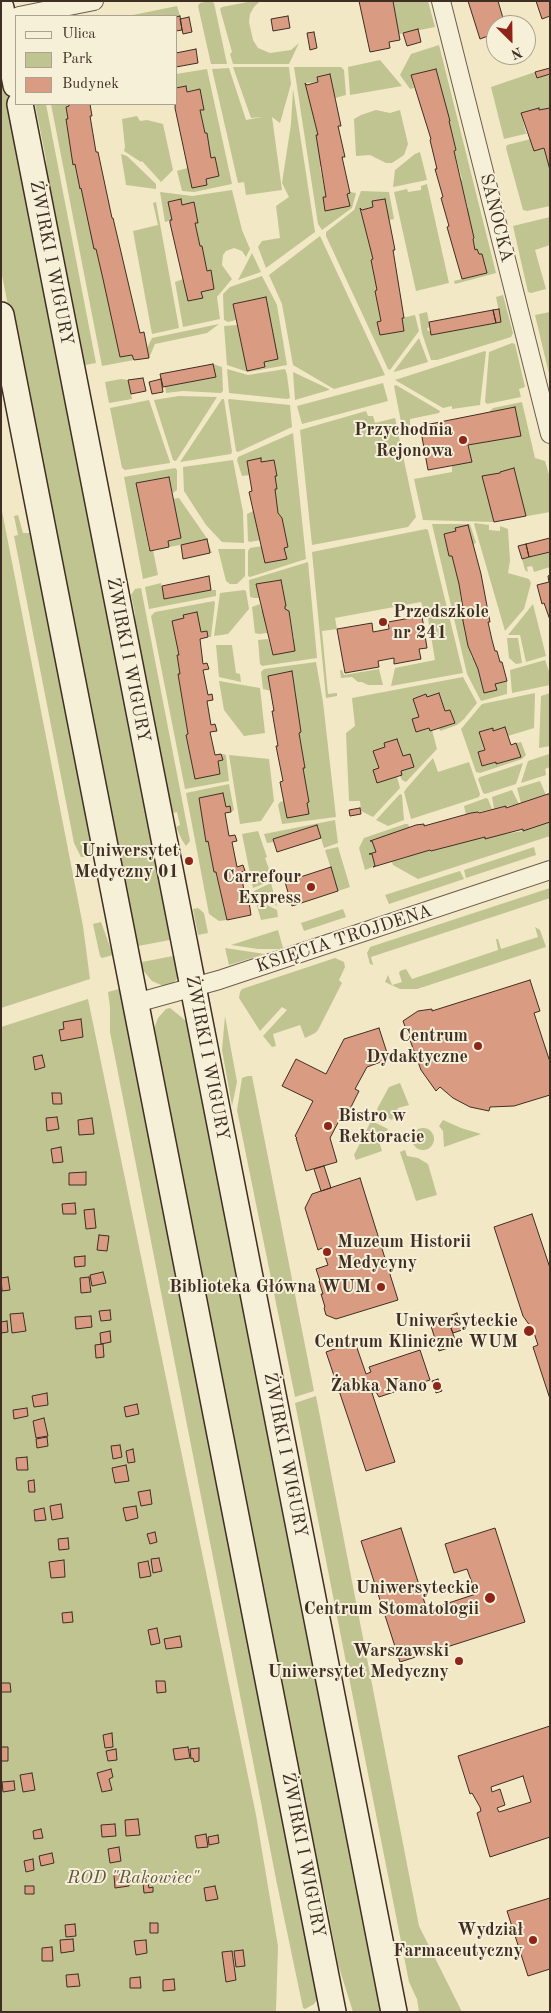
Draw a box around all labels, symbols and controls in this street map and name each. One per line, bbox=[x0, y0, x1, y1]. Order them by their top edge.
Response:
legend bbox=[15, 15, 178, 105]
north arrow bbox=[486, 15, 536, 65]
text: Ulica bbox=[62, 27, 96, 42]
text: N bbox=[509, 44, 524, 61]
text: Park bbox=[62, 52, 93, 67]
text: Budynek bbox=[62, 77, 119, 92]
street label: SANOCKA bbox=[475, 172, 517, 264]
street label: ŻWIRKI I WIGURY bbox=[24, 179, 78, 347]
place label: Przychodnia Rejonowa bbox=[354, 419, 453, 462]
marker: Przychodnia Rejonowa bbox=[457, 434, 469, 446]
street label: ŻWIRKI I WIGURY bbox=[101, 576, 155, 744]
place label: Przedszkole nr 241 bbox=[393, 601, 489, 644]
marker: Przedszkole nr 241 bbox=[377, 616, 389, 628]
place label: Uniwersytet Medyczny 01 bbox=[74, 840, 179, 882]
marker: Uniwersytet Medyczny 01 bbox=[183, 855, 195, 867]
place label: Carrefour Express bbox=[223, 866, 301, 909]
marker: Carrefour Express bbox=[305, 881, 317, 893]
street label: KSIĘCIA TROJDENA bbox=[253, 900, 435, 978]
street label: ŻWIRKI I WIGURY bbox=[180, 974, 234, 1142]
place label: Centrum Dydaktyczne bbox=[366, 1025, 468, 1068]
marker: Centrum Dydaktyczne bbox=[472, 1040, 484, 1052]
place label: Bistro w Rektoracie bbox=[338, 1105, 425, 1148]
marker: Bistro w Rektoracie bbox=[322, 1120, 334, 1132]
place label: Muzeum Historii Medycyny bbox=[337, 1231, 471, 1274]
marker: Muzeum Historii Medycyny bbox=[321, 1246, 333, 1258]
place label: Biblioteka Główna WUM bbox=[169, 1276, 371, 1298]
marker: Biblioteka Główna WUM bbox=[375, 1281, 387, 1293]
place label: Uniwersyteckie Centrum Kliniczne WUM bbox=[314, 1310, 518, 1352]
marker: Uniwersyteckie Centrum Kliniczne WUM bbox=[522, 1324, 536, 1338]
street label: ŻWIRKI I WIGURY bbox=[258, 1371, 312, 1539]
place label: Żabka Nano bbox=[330, 1375, 427, 1397]
marker: Żabka Nano bbox=[431, 1380, 443, 1392]
place label: Uniwersyteckie Centrum Stomatologii bbox=[304, 1577, 479, 1620]
marker: Uniwersyteckie Centrum Stomatologii bbox=[483, 1591, 497, 1605]
place label: Warszawski Uniwersytet Medyczny bbox=[267, 1640, 449, 1682]
marker: Warszawski Uniwersytet Medyczny bbox=[453, 1655, 465, 1667]
street label: ŻWIRKI I WIGURY bbox=[276, 1771, 330, 1939]
park label: ROD "Rakowiec" bbox=[67, 1867, 199, 1889]
place label: Wydział Farmaceutyczny bbox=[393, 1919, 523, 1962]
marker: Wydział Farmaceutyczny bbox=[527, 1934, 539, 1946]

